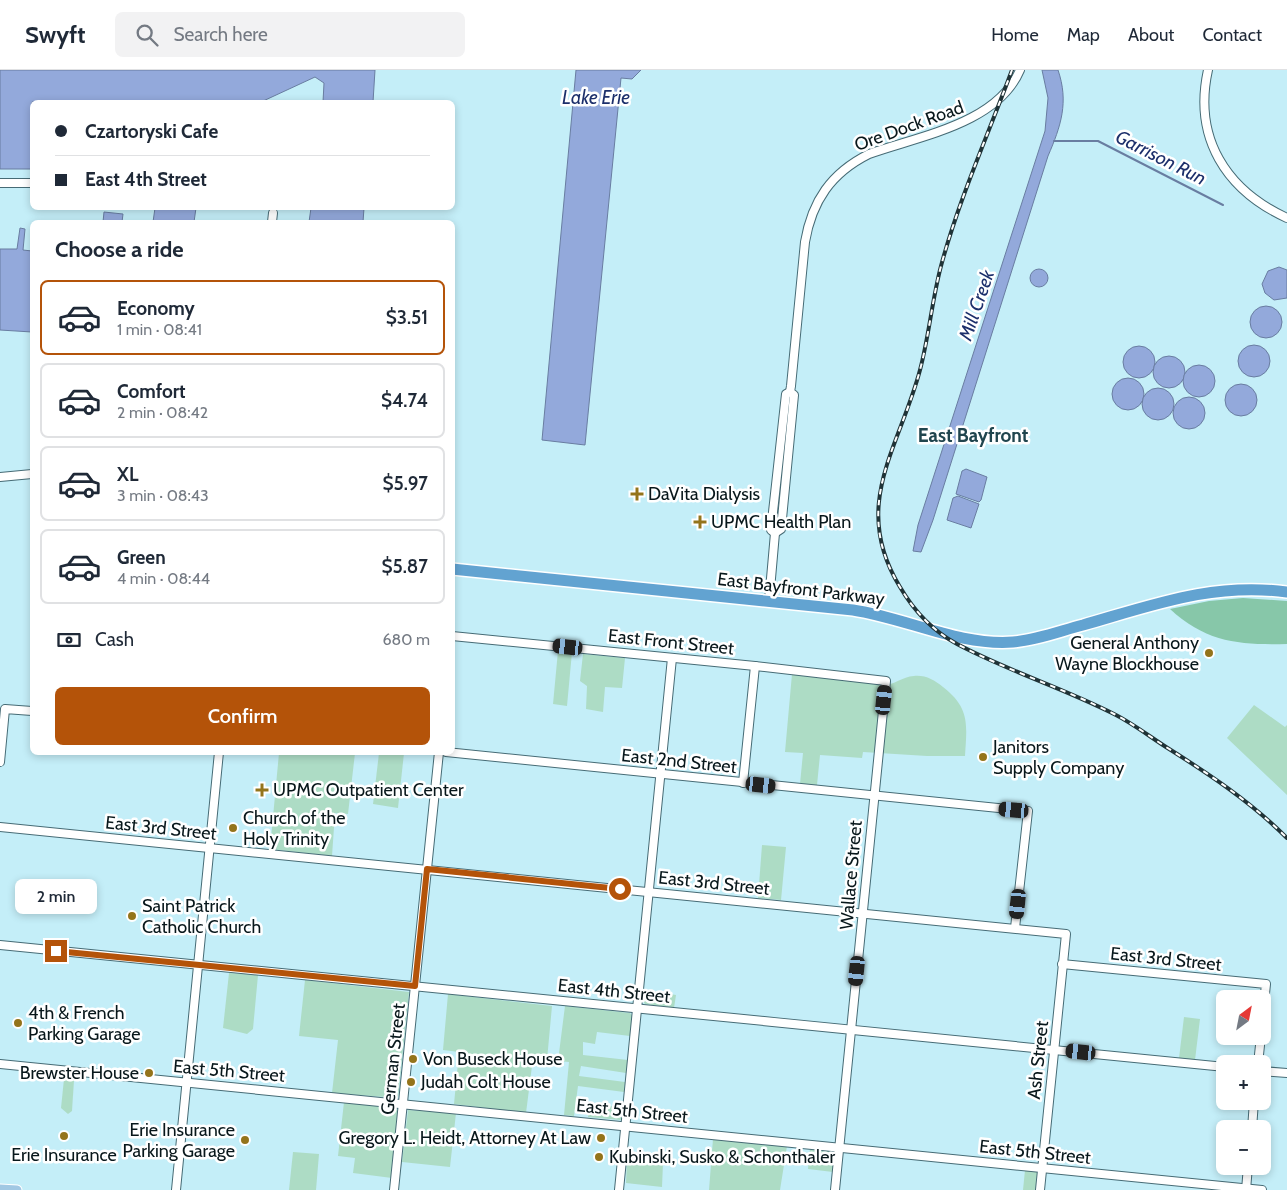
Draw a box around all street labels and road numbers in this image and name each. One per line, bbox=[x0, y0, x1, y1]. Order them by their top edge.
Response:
street label: Ore Dock Road bbox=[851, 96, 967, 156]
street label: East Bayfront Parkway bbox=[716, 568, 886, 610]
street label: East Front Street bbox=[607, 624, 735, 660]
street label: East 2nd Street bbox=[620, 744, 738, 778]
street label: East 3rd Street bbox=[104, 811, 218, 845]
street label: Wallace Street bbox=[835, 819, 867, 931]
street label: East 3rd Street bbox=[657, 866, 771, 900]
street label: East 3rd Street bbox=[1109, 942, 1223, 976]
street label: East 4th Street bbox=[557, 974, 671, 1008]
street label: German Street bbox=[376, 1002, 410, 1116]
street label: Ash Street bbox=[1023, 1020, 1053, 1100]
street label: East 5th Street bbox=[172, 1055, 286, 1087]
street label: East 5th Street bbox=[575, 1094, 689, 1128]
street label: East 5th Street bbox=[978, 1135, 1092, 1169]

